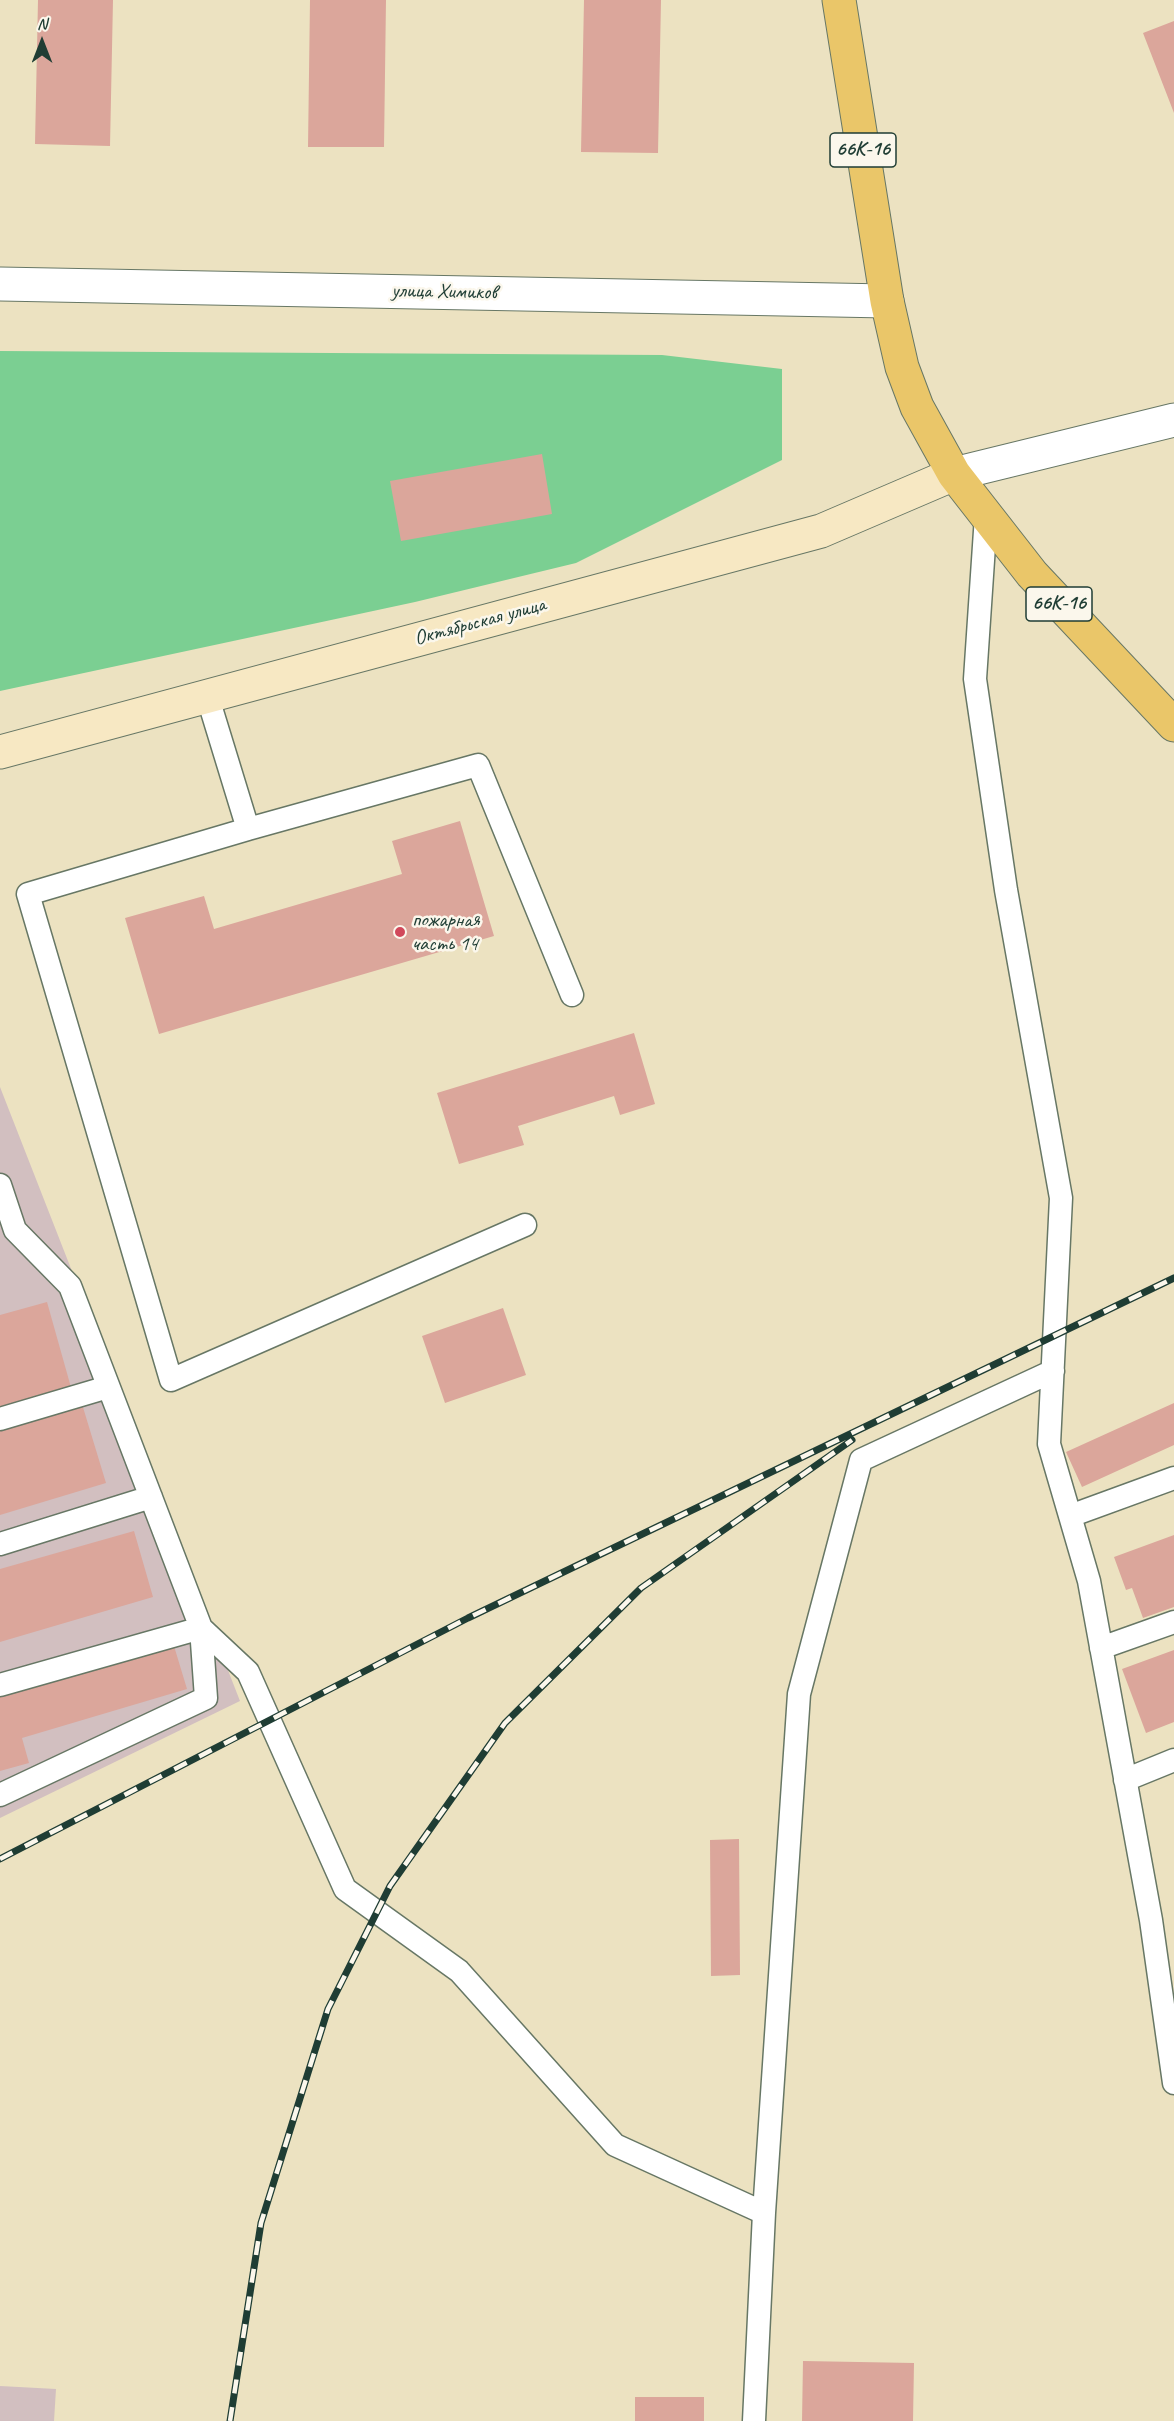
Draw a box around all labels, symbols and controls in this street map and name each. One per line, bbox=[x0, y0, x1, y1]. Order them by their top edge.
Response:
north arrow bbox=[12, 12, 72, 72]
text: N bbox=[37, 14, 47, 34]
road number: 66К-16 bbox=[830, 133, 896, 167]
street label: улица Химиков bbox=[391, 278, 497, 306]
road number: 66К-16 bbox=[1026, 587, 1092, 621]
street label: Октябрьская улица bbox=[412, 592, 548, 652]
place label: пожарная часть 14 bbox=[412, 907, 480, 957]
marker: пожарная часть 14 bbox=[393, 925, 407, 939]

